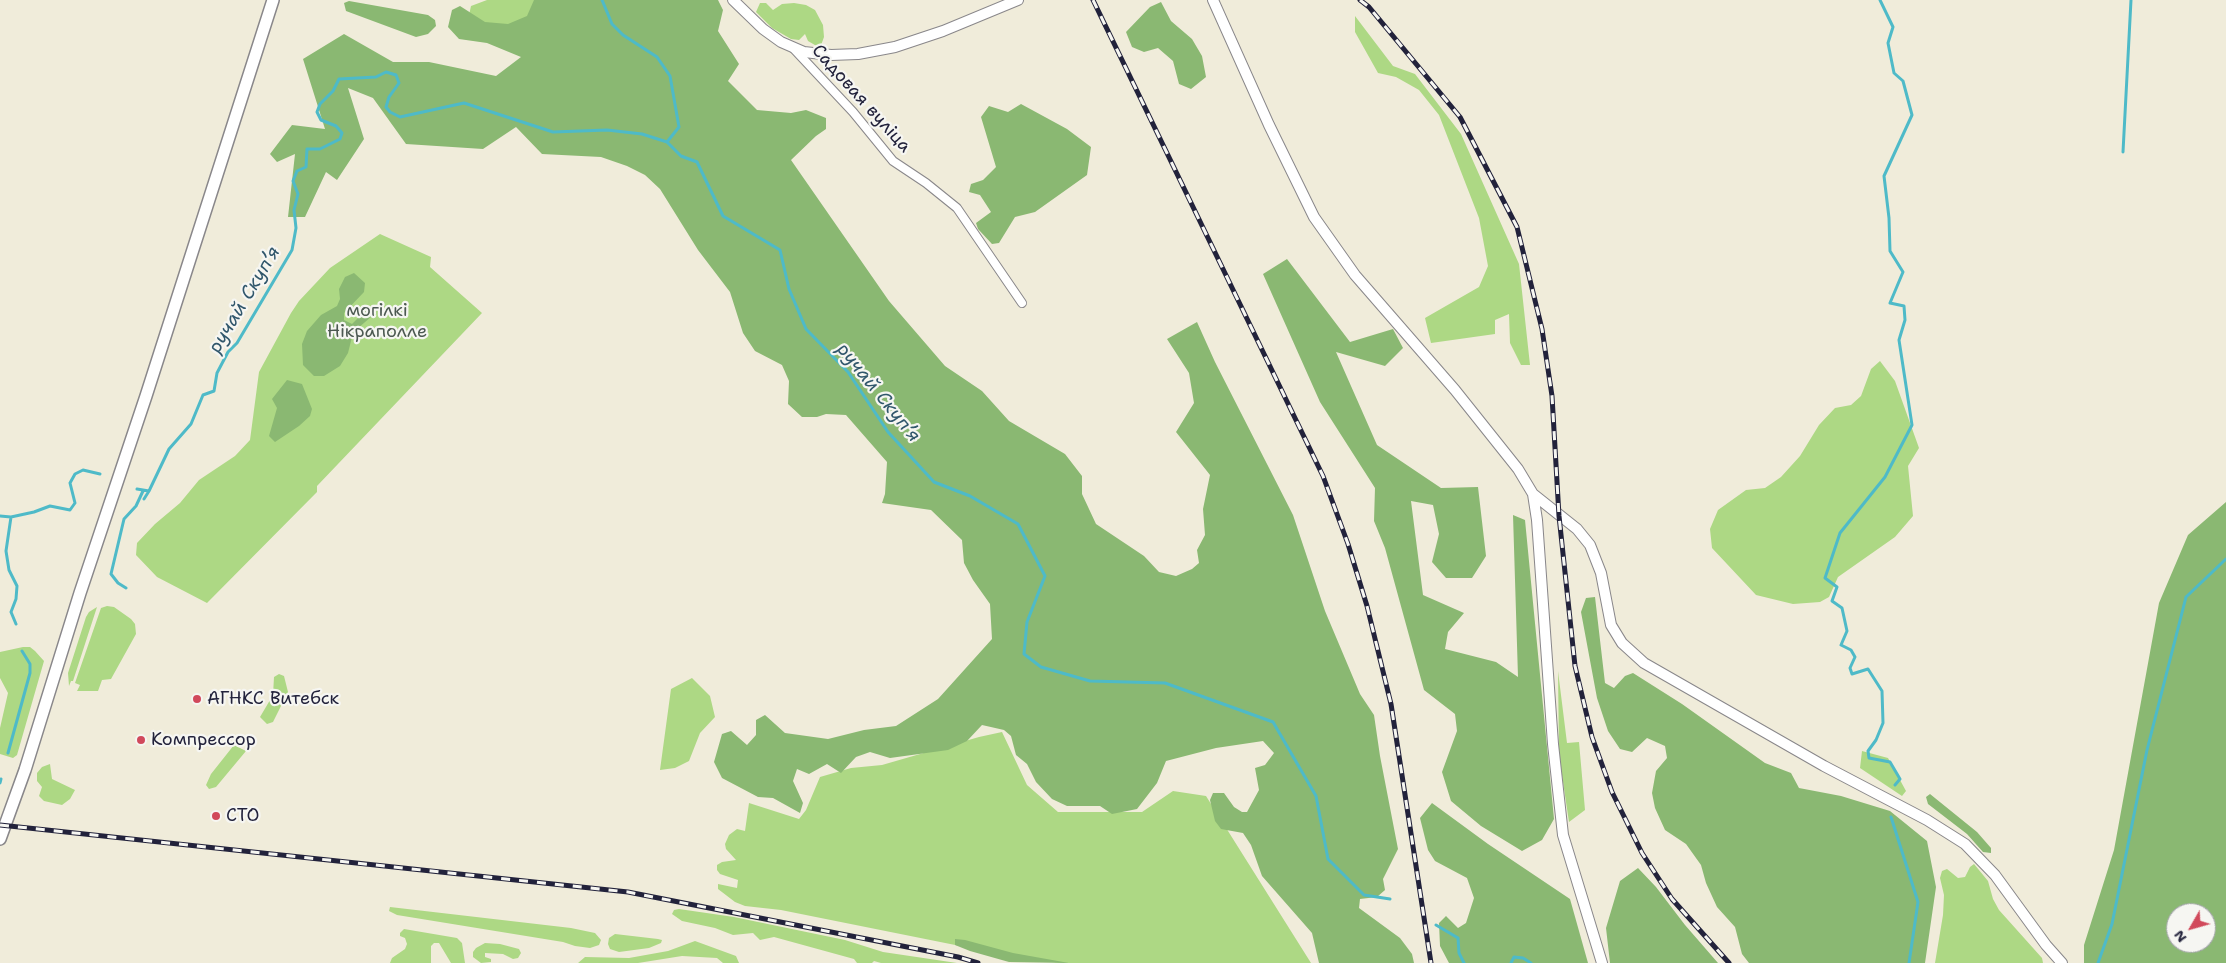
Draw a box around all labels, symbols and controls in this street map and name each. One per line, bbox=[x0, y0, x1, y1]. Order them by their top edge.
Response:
street label: Садовая вуліца bbox=[807, 40, 915, 158]
water label: ручай Скупʼя bbox=[204, 243, 286, 357]
park label: могілкі Нікраполле bbox=[327, 300, 427, 342]
water label: ручай Скупʼя bbox=[831, 339, 925, 447]
place label: АГНКС Витебск bbox=[207, 688, 339, 710]
marker: АГНКС Витебск bbox=[191, 693, 203, 705]
place label: Компрессор bbox=[151, 729, 256, 751]
marker: Компрессор bbox=[135, 734, 147, 746]
place label: СТО bbox=[226, 805, 259, 827]
marker: СТО bbox=[210, 810, 222, 822]
north arrow bbox=[2166, 903, 2216, 953]
text: N bbox=[2169, 927, 2190, 947]

